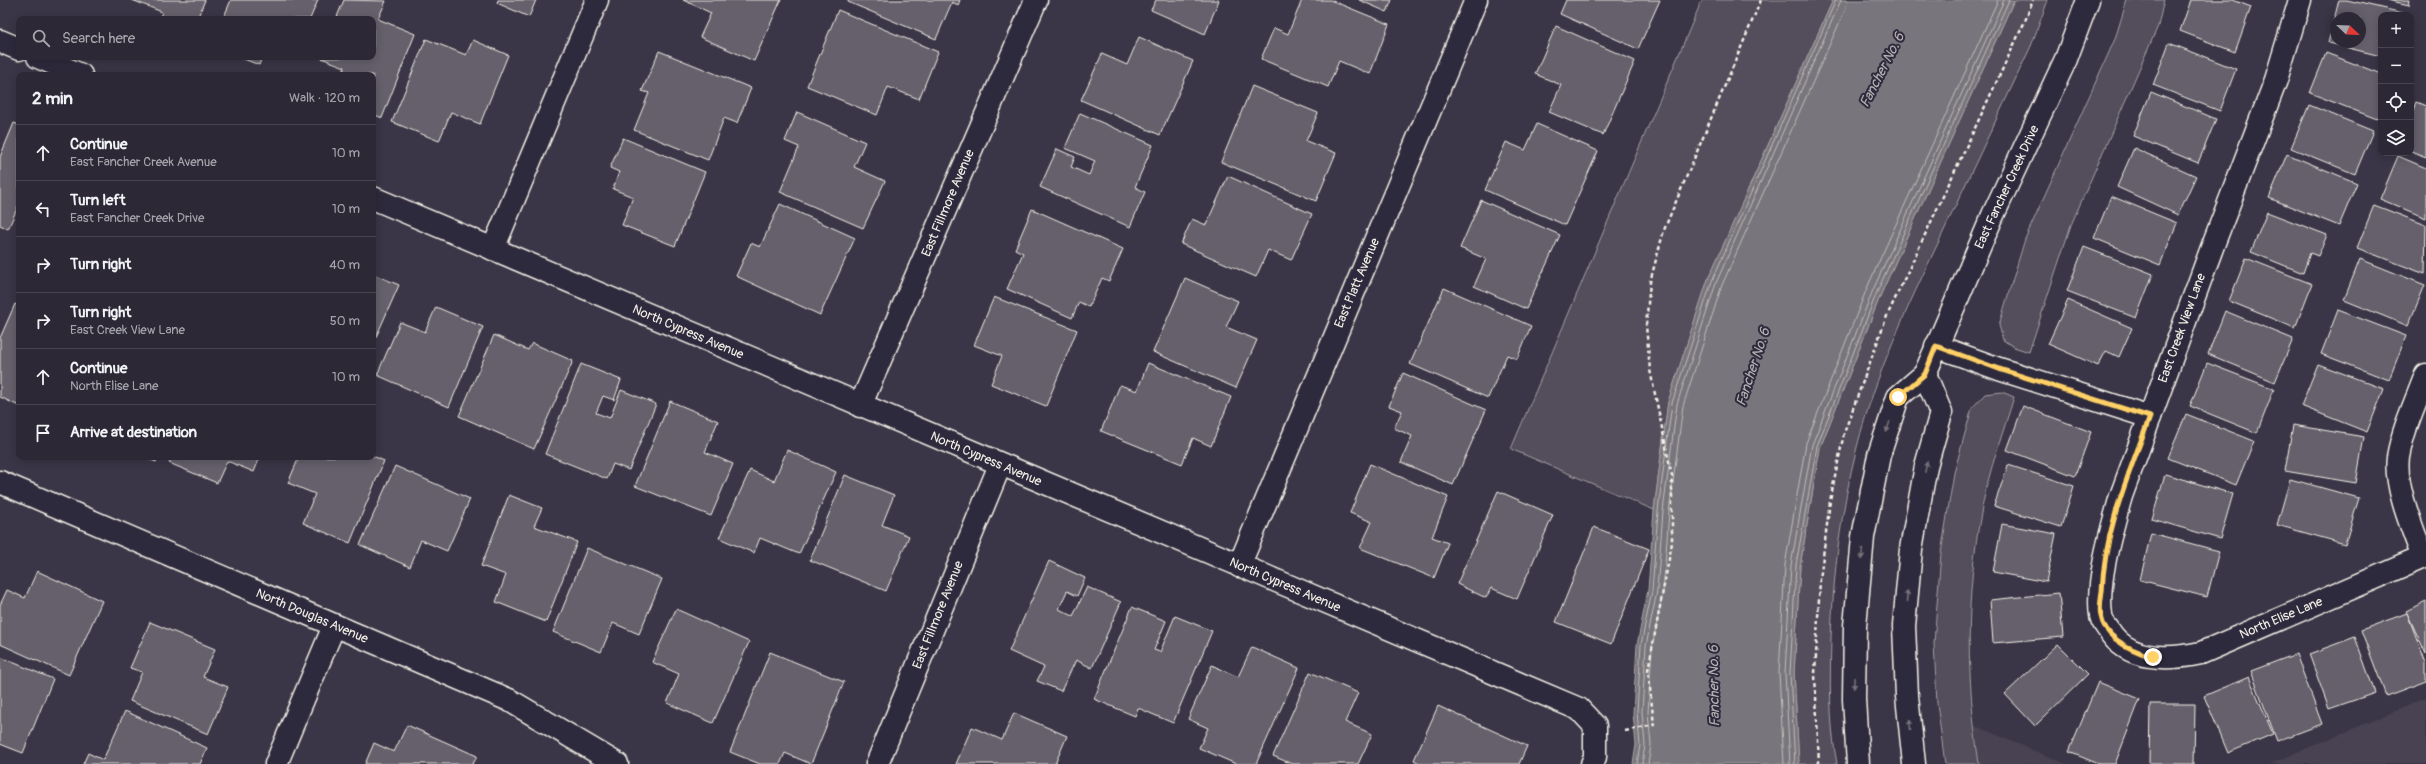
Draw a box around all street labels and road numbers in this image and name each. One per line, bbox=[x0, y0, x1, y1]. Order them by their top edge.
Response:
street label: East Fancher Creek Drive bbox=[1971, 122, 2043, 251]
street label: East Fillmore Avenue bbox=[918, 146, 978, 259]
street label: East Platt Avenue bbox=[1331, 235, 1383, 330]
street label: East Creek View Lane bbox=[2155, 271, 2209, 385]
street label: North Cypress Avenue bbox=[630, 301, 747, 363]
street label: North Cypress Avenue bbox=[928, 428, 1045, 490]
street label: North Cypress Avenue bbox=[1227, 554, 1344, 616]
street label: East Fillmore Avenue bbox=[909, 558, 967, 671]
street label: North Douglas Avenue bbox=[253, 585, 371, 647]
street label: North Elise Lane bbox=[2237, 593, 2325, 643]

